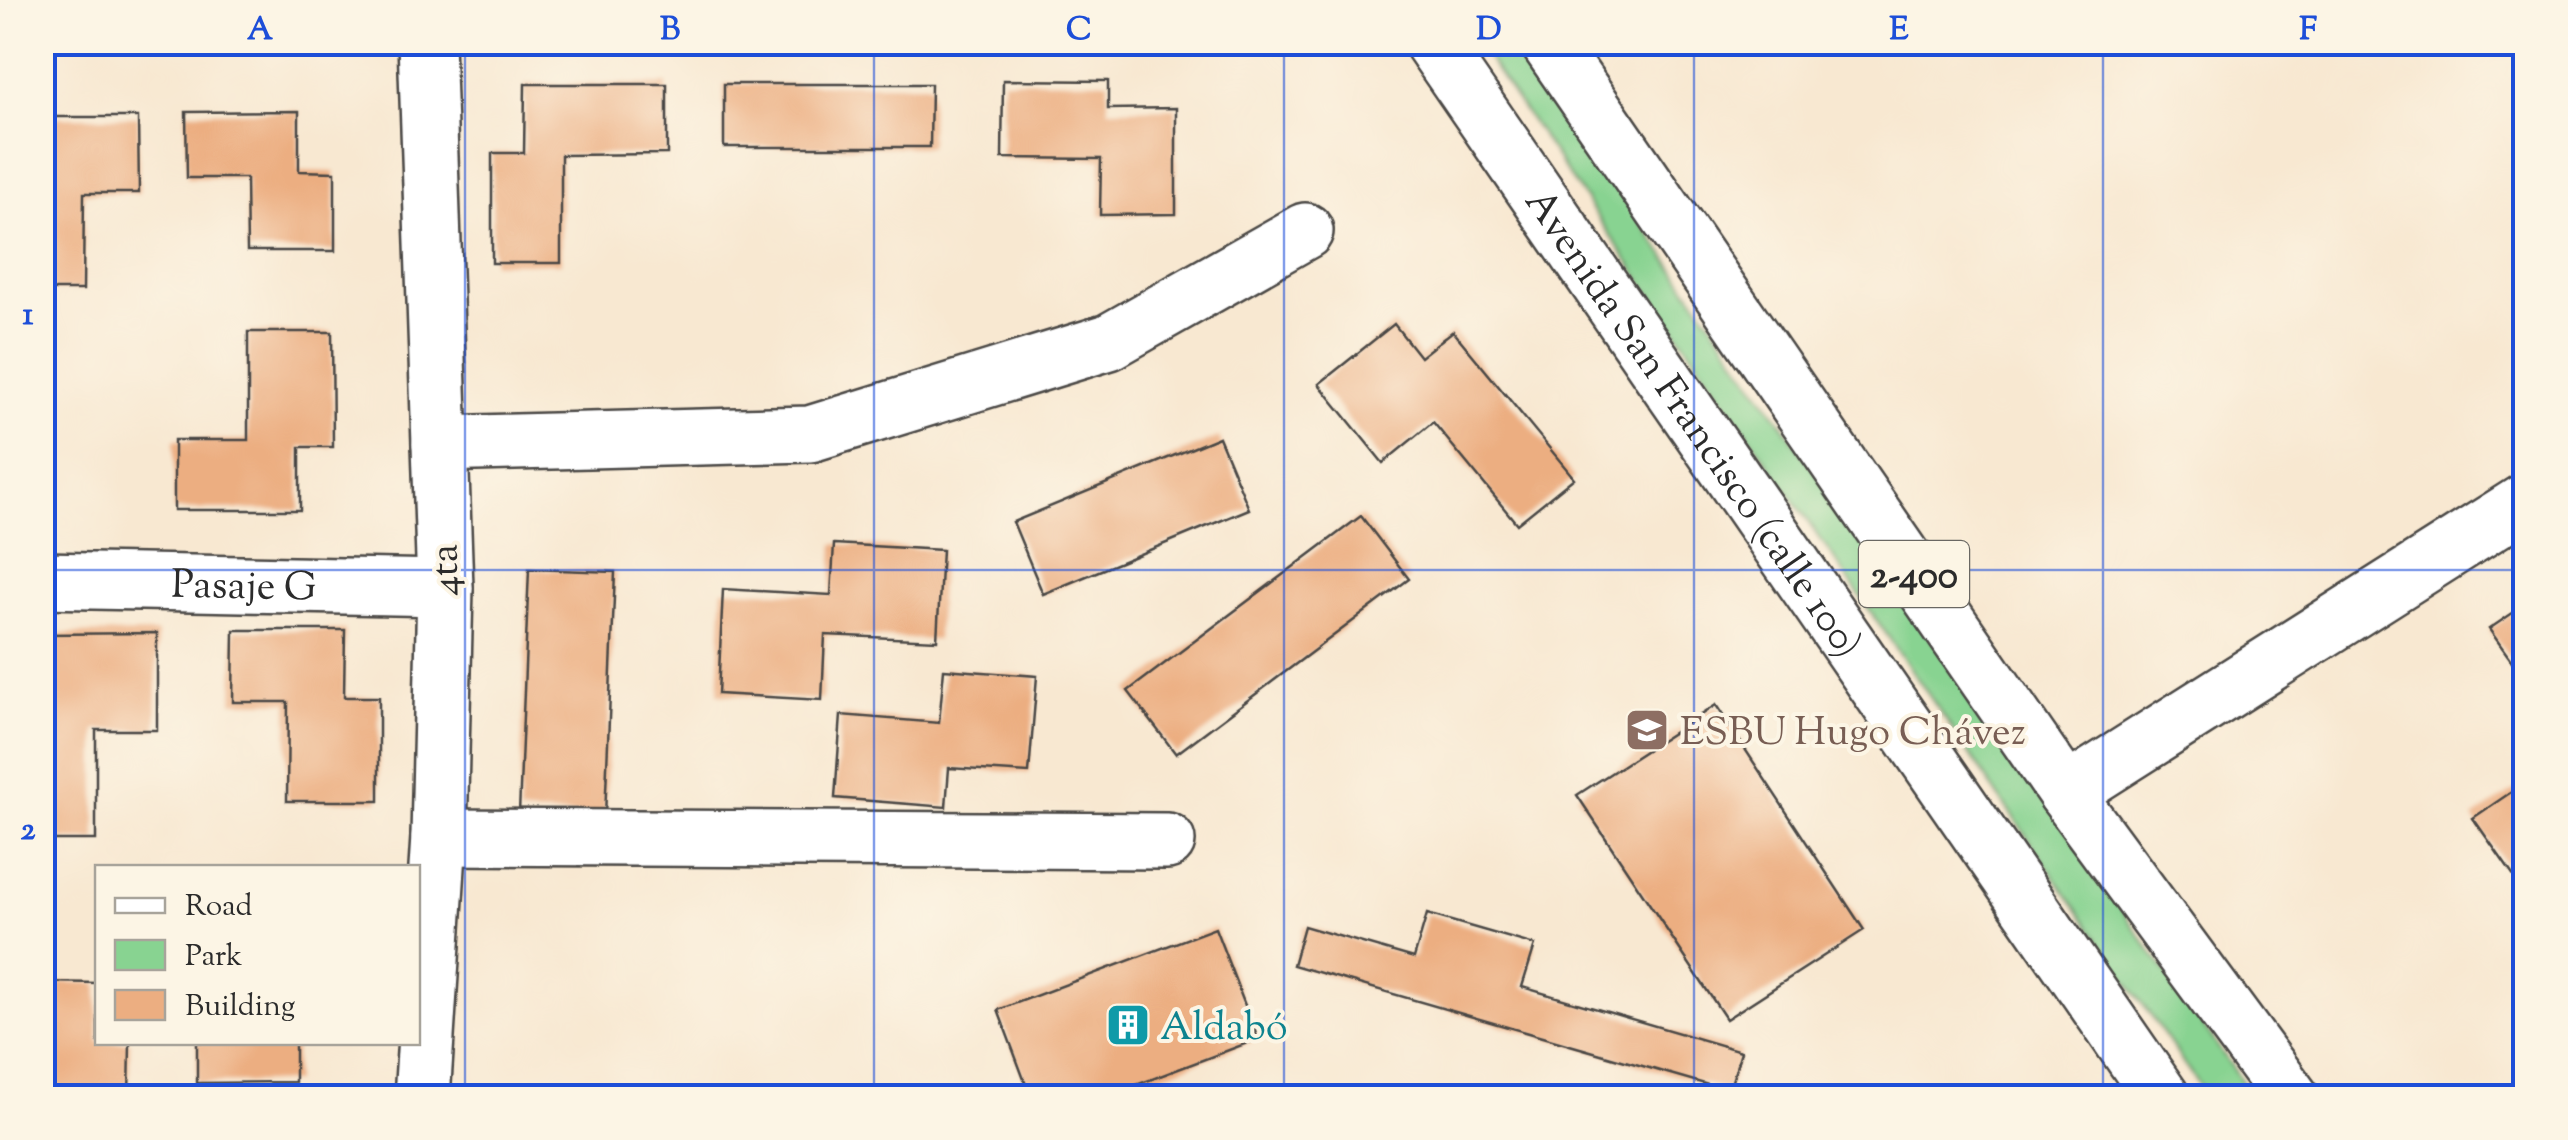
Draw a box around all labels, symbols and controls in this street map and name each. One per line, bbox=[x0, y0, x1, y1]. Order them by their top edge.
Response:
text: A bbox=[247, 8, 273, 54]
text: B bbox=[660, 8, 680, 54]
text: C bbox=[1066, 8, 1092, 54]
text: D bbox=[1476, 8, 1502, 54]
text: E bbox=[1889, 8, 1909, 54]
text: F bbox=[2299, 8, 2317, 54]
street label: Avenida San Francisco (calle 100) bbox=[1509, 178, 1873, 671]
text: 1 bbox=[23, 293, 34, 339]
road number: 2-400 bbox=[1859, 541, 1969, 607]
street label: 4ta bbox=[419, 543, 476, 596]
street label: Pasaje G bbox=[171, 559, 317, 618]
place label: ESBU Hugo Chávez bbox=[1680, 706, 2026, 763]
school or university icon: ESBU Hugo Chávez bbox=[1624, 707, 1670, 753]
text: 2 bbox=[21, 808, 36, 854]
legend bbox=[95, 865, 420, 1045]
text: Road bbox=[185, 886, 252, 929]
text: Park bbox=[185, 936, 242, 979]
text: Building bbox=[185, 986, 295, 1029]
place label: Aldabó bbox=[1160, 1001, 1288, 1058]
building icon: Aldabó bbox=[1105, 1002, 1151, 1048]

